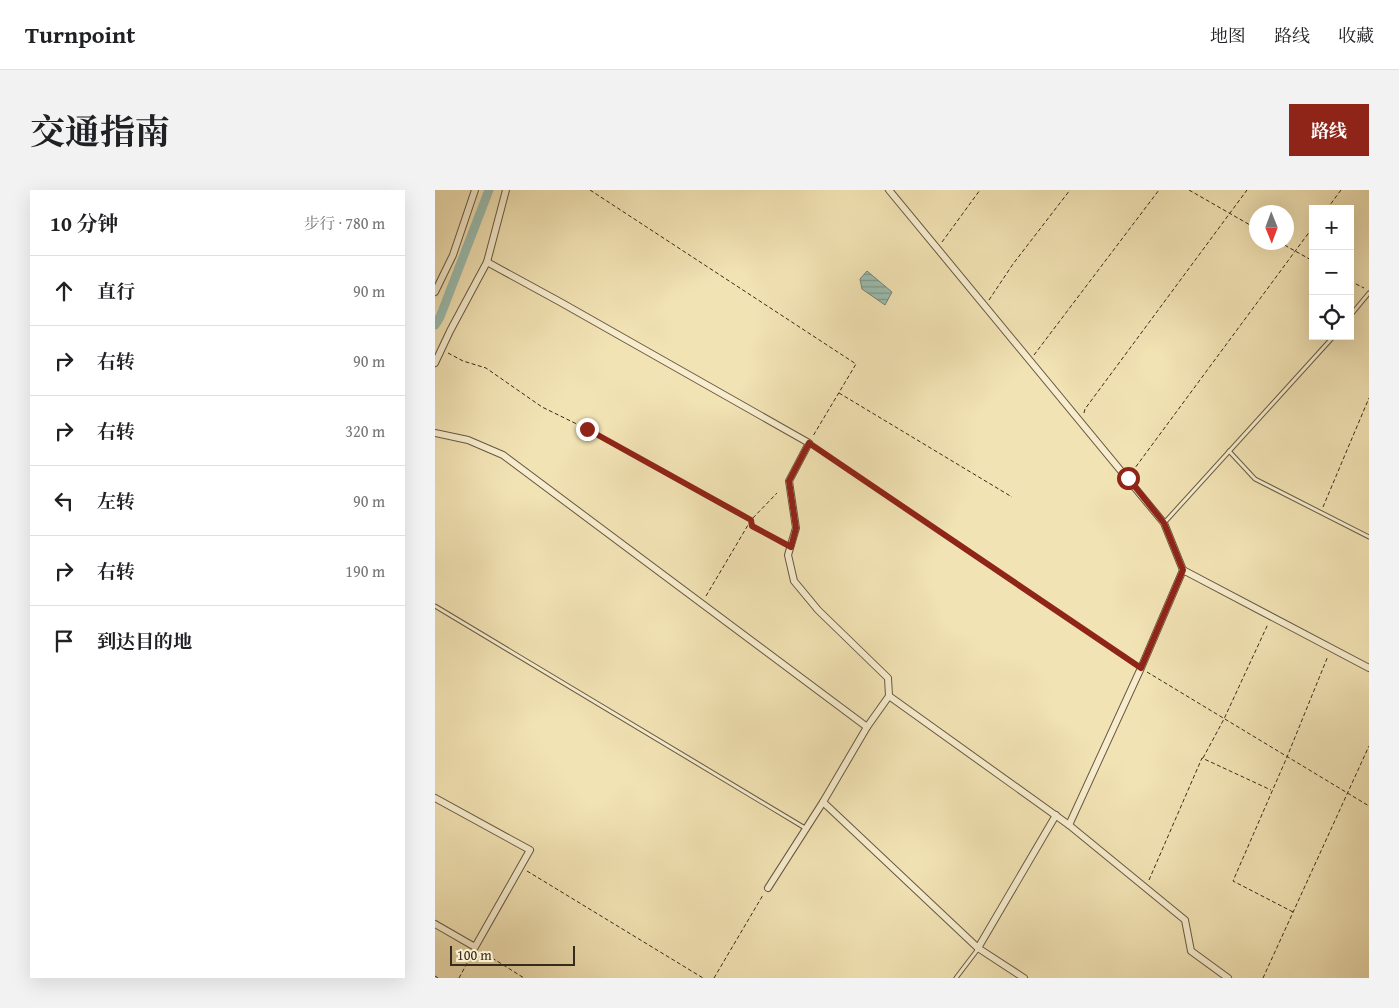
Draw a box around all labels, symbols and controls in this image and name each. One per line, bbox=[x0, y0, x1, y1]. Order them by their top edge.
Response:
text: Turnpoint bbox=[25, 17, 135, 52]
text: 地图 bbox=[1210, 22, 1246, 49]
text: 路线 bbox=[1274, 22, 1310, 49]
text: 收藏 bbox=[1338, 22, 1374, 49]
button: 路线 bbox=[1289, 104, 1369, 156]
text: 交通指南 bbox=[30, 106, 170, 157]
north arrow bbox=[1249, 205, 1294, 250]
map controls bbox=[1309, 205, 1354, 340]
button: + bbox=[1309, 205, 1354, 250]
text: 10 分钟 bbox=[50, 208, 118, 239]
text: 步行 · 780 m bbox=[304, 211, 385, 235]
button: − bbox=[1309, 250, 1354, 295]
icon: ahead bbox=[50, 277, 78, 305]
text: 直行 bbox=[97, 277, 135, 305]
text: 90 m bbox=[353, 279, 385, 303]
button: locate bbox=[1309, 295, 1354, 340]
icon: right bbox=[50, 347, 78, 375]
text: 右转 bbox=[97, 347, 135, 375]
text: 90 m bbox=[353, 349, 385, 373]
icon: right bbox=[50, 417, 78, 445]
text: 右转 bbox=[97, 417, 135, 445]
route end bbox=[576, 418, 599, 441]
text: 320 m bbox=[345, 419, 385, 443]
route start bbox=[1117, 467, 1140, 490]
icon: left bbox=[50, 487, 78, 515]
text: 左转 bbox=[97, 487, 135, 515]
text: 90 m bbox=[353, 489, 385, 513]
icon: right bbox=[50, 557, 78, 585]
text: 右转 bbox=[97, 557, 135, 585]
text: 190 m bbox=[345, 559, 385, 583]
icon: arrive bbox=[50, 627, 78, 655]
text: 到达目的地 bbox=[97, 627, 192, 655]
scale bar bbox=[450, 943, 575, 966]
text: 100 m bbox=[457, 945, 492, 965]

